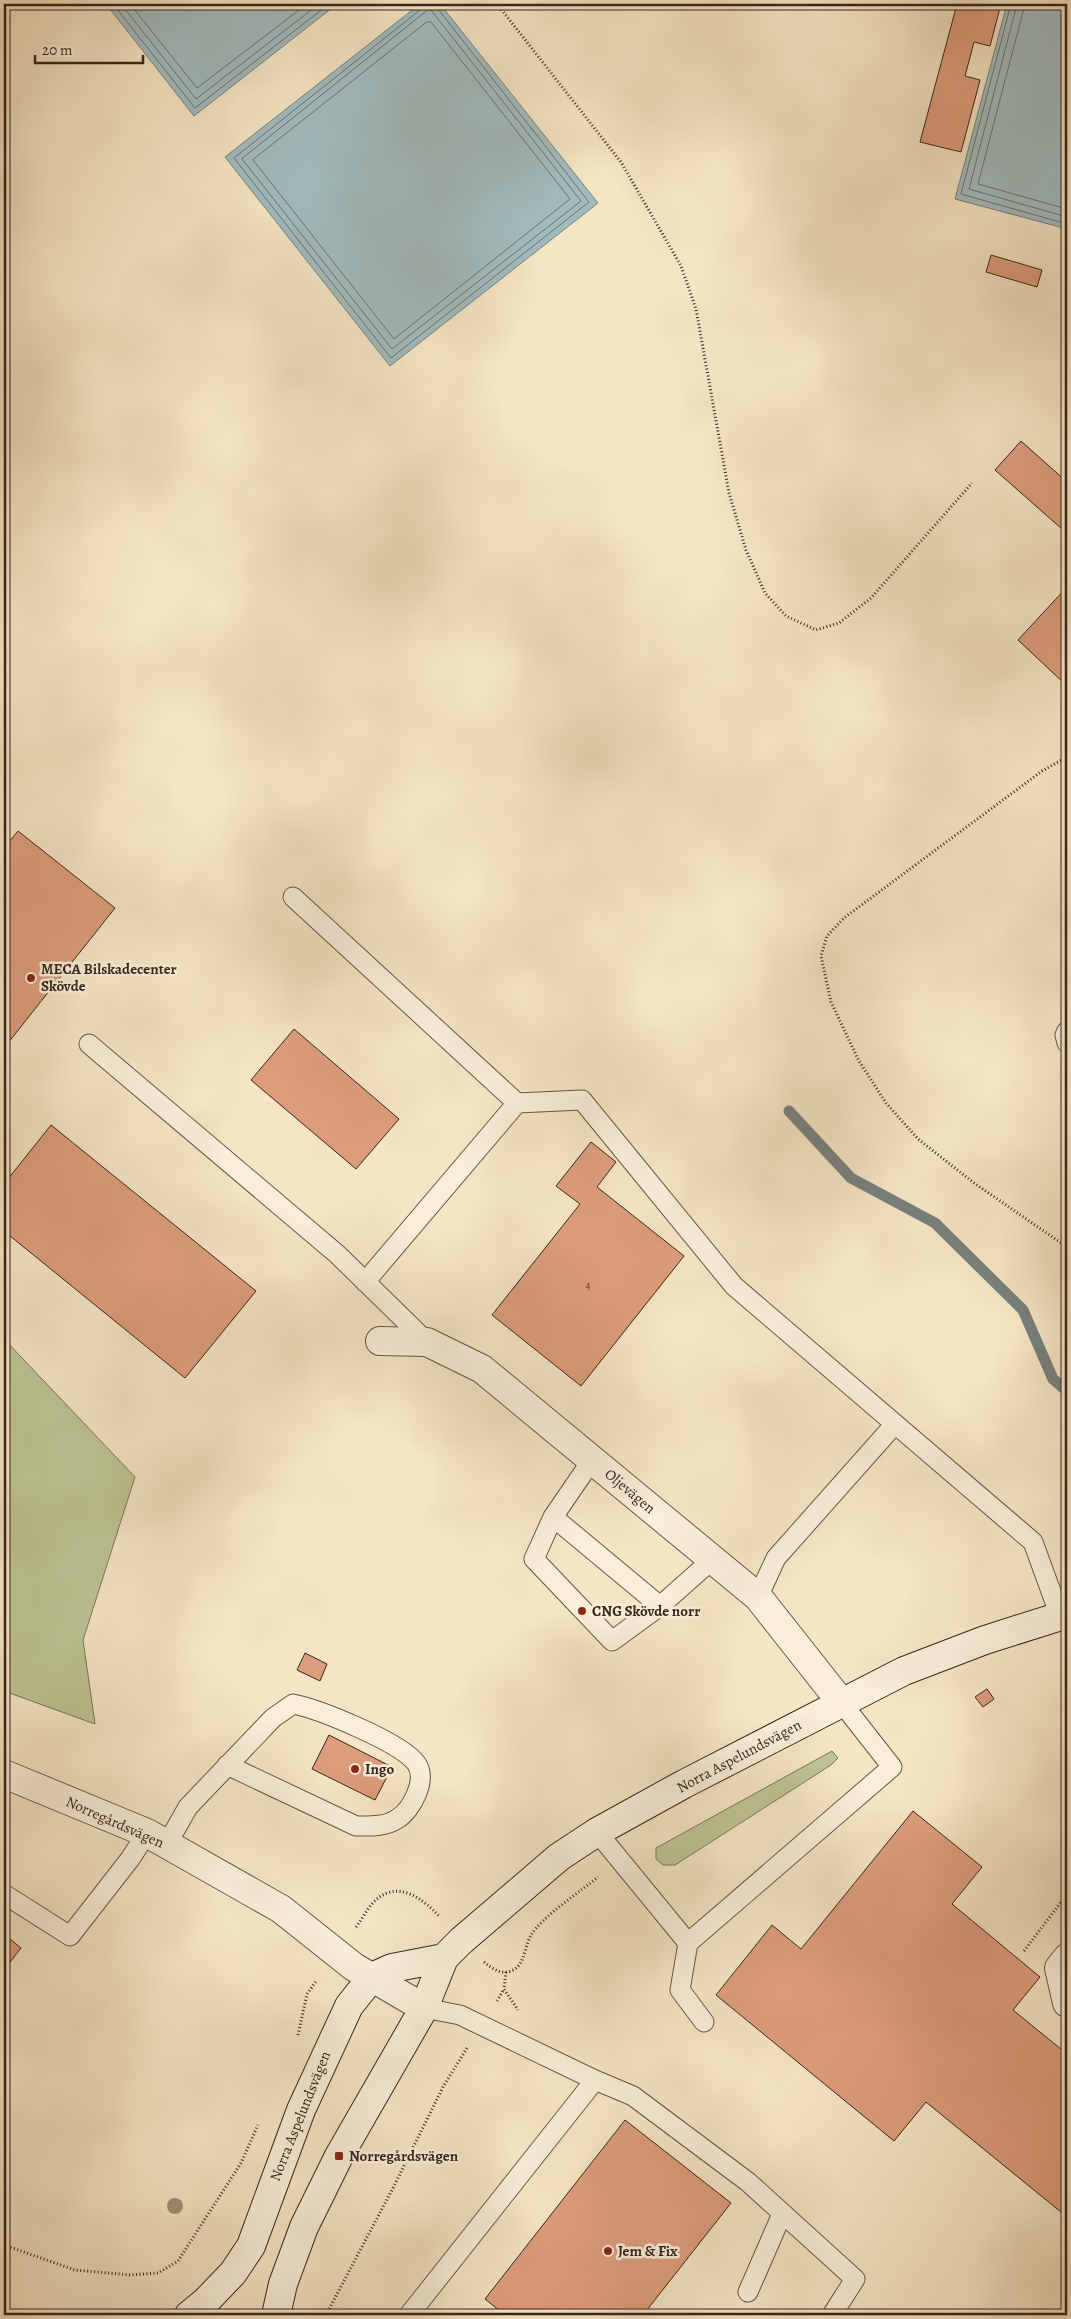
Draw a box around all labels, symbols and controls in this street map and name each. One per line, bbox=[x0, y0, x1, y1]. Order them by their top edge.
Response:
scale bar bbox=[35, 32, 142, 64]
text: 20 m bbox=[42, 40, 73, 60]
place label: MECA Bilskadecenter Skövde bbox=[41, 959, 177, 996]
marker: MECA Bilskadecenter Skövde bbox=[25, 972, 37, 984]
house number: 4 bbox=[585, 1277, 591, 1293]
street label: Oljevägen bbox=[600, 1464, 660, 1518]
place label: CNG Skövde norr bbox=[592, 1601, 700, 1621]
marker: CNG Skövde norr bbox=[576, 1605, 588, 1617]
street label: Norra Aspelundsvägen bbox=[673, 1715, 805, 1797]
place label: Ingo bbox=[365, 1759, 394, 1779]
marker: Ingo bbox=[349, 1763, 361, 1775]
street label: Norregårdsvägen bbox=[63, 1791, 167, 1853]
street label: Norra Aspelundsvägen bbox=[265, 2048, 335, 2184]
place label: Norregårdsvägen bbox=[349, 2146, 459, 2166]
marker: Norregårdsvägen bbox=[333, 2150, 345, 2162]
place label: Jem & Fix bbox=[618, 2241, 678, 2261]
marker: Jem & Fix bbox=[602, 2245, 614, 2257]

